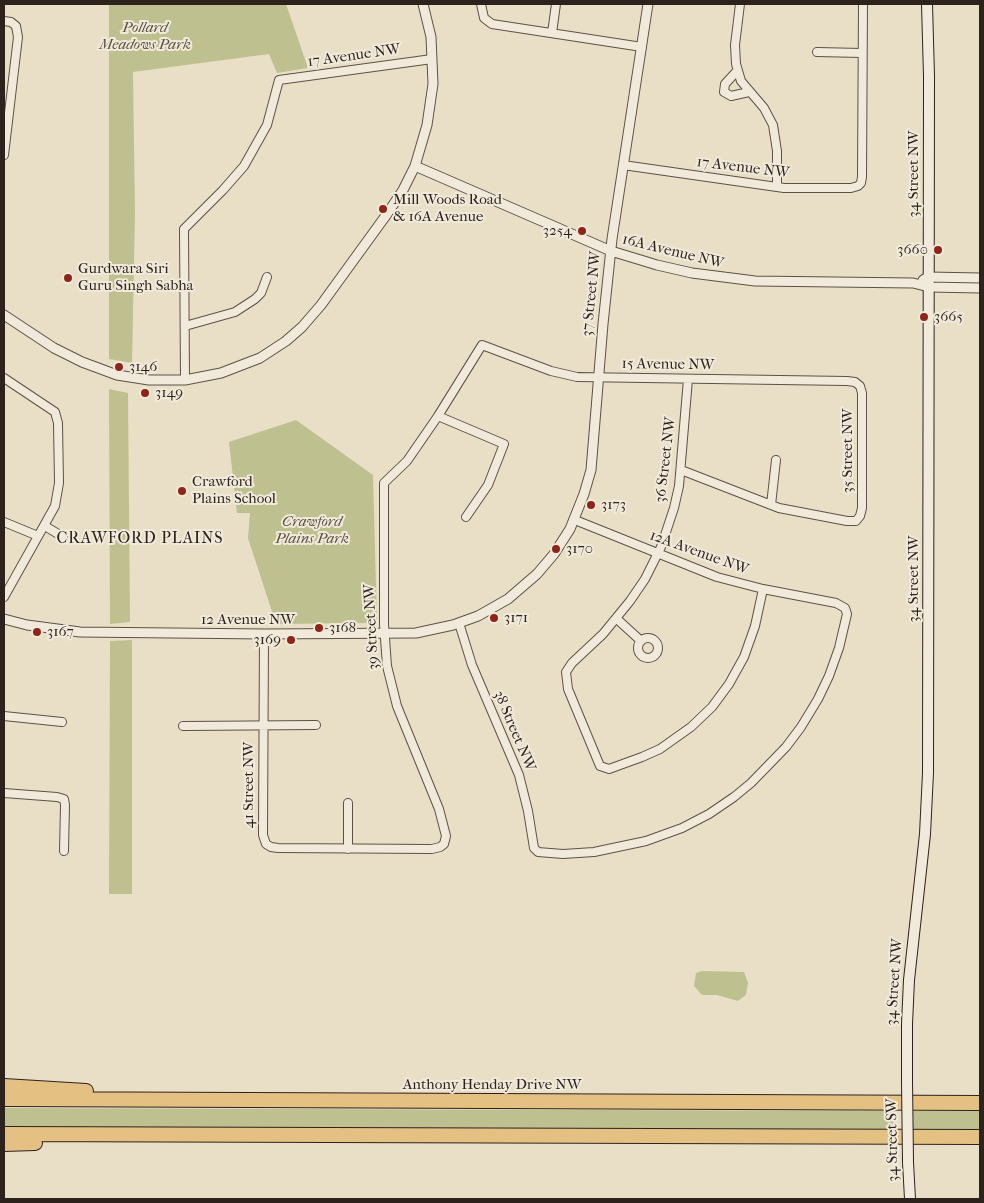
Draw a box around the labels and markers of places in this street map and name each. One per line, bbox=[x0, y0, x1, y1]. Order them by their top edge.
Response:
place label: Mill Woods Road & 16A Avenue bbox=[393, 191, 502, 226]
marker: Mill Woods Road & 16A Avenue bbox=[377, 203, 389, 215]
place label: 3254 bbox=[543, 222, 572, 240]
marker: 3254 bbox=[576, 225, 588, 237]
place label: 3660 bbox=[897, 241, 928, 259]
marker: 3660 bbox=[932, 244, 944, 256]
place label: Gurdwara Siri Guru Singh Sabha bbox=[78, 260, 193, 295]
marker: Gurdwara Siri Guru Singh Sabha bbox=[62, 272, 74, 284]
place label: 3665 bbox=[934, 308, 963, 326]
marker: 3665 bbox=[918, 311, 930, 323]
place label: 3146 bbox=[129, 358, 157, 376]
marker: 3146 bbox=[113, 361, 125, 373]
place label: 3149 bbox=[155, 384, 183, 402]
marker: 3149 bbox=[139, 387, 151, 399]
place label: Crawford Plains School bbox=[192, 473, 276, 508]
marker: Crawford Plains School bbox=[176, 485, 188, 497]
place label: 3173 bbox=[601, 496, 626, 514]
marker: 3173 bbox=[585, 499, 597, 511]
place label: 3170 bbox=[566, 540, 593, 558]
marker: 3170 bbox=[550, 543, 562, 555]
place label: 3171 bbox=[504, 609, 528, 627]
marker: 3171 bbox=[488, 612, 500, 624]
place label: 3168 bbox=[329, 619, 356, 637]
marker: 3168 bbox=[313, 622, 325, 634]
place label: 3167 bbox=[47, 623, 74, 641]
marker: 3167 bbox=[31, 626, 43, 638]
place label: 3169 bbox=[254, 631, 281, 649]
marker: 3169 bbox=[285, 634, 297, 646]

